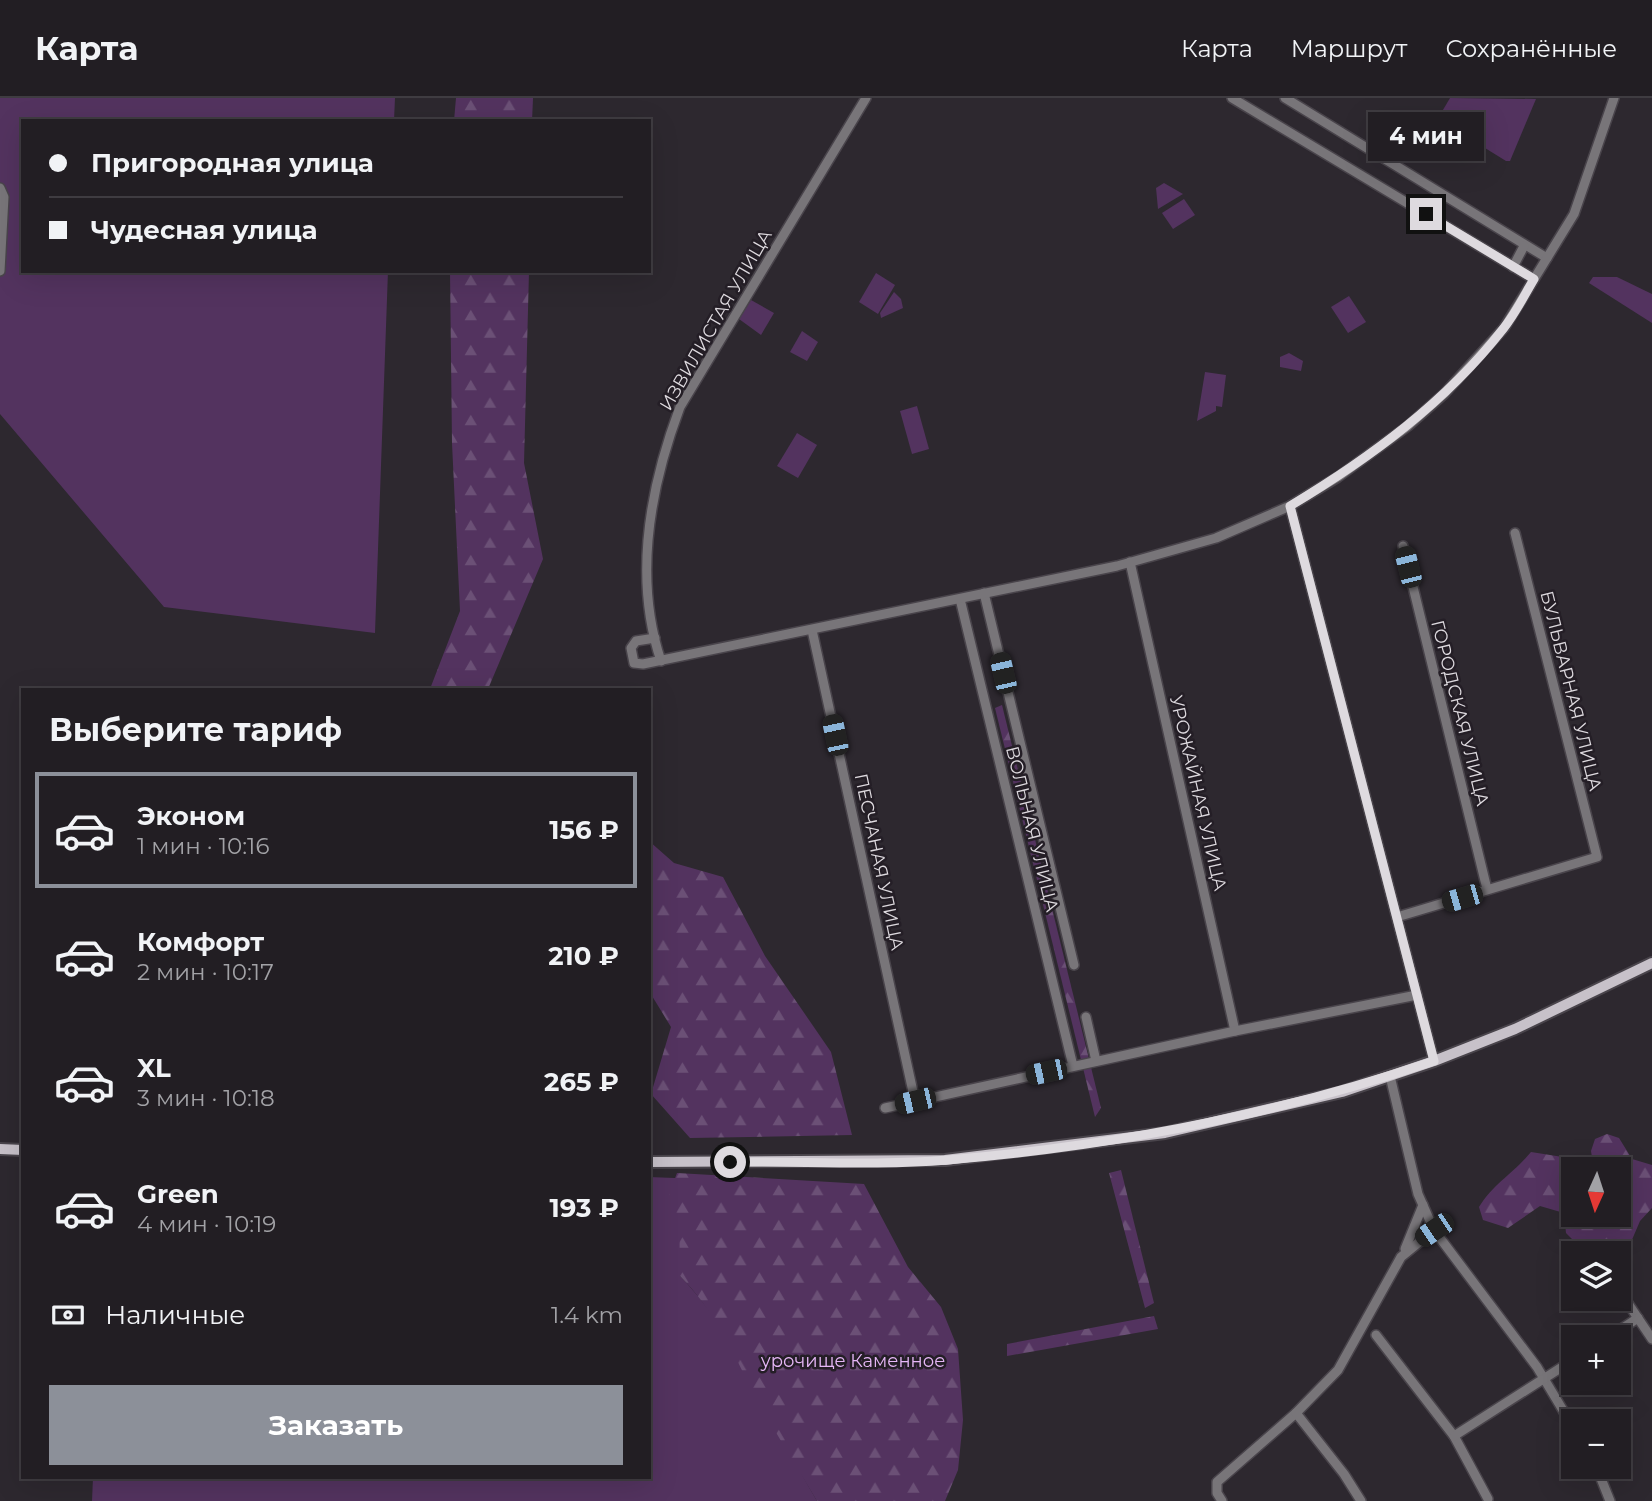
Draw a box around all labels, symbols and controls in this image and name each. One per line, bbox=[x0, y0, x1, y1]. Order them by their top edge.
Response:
text: Карта bbox=[35, 28, 138, 68]
text: Карта bbox=[1181, 34, 1253, 63]
text: Маршрут bbox=[1291, 34, 1407, 63]
text: Сохранённые bbox=[1445, 34, 1617, 63]
callout: 4 мин bbox=[1368, 113, 1484, 162]
text: 4 мин bbox=[1389, 122, 1463, 150]
text: Пригородная улица bbox=[91, 147, 374, 179]
route end bbox=[1410, 198, 1442, 230]
text: Чудесная улица bbox=[91, 214, 317, 246]
street label: ИЗВИЛИСТАЯ УЛИЦА bbox=[655, 225, 777, 414]
car bbox=[1393, 544, 1424, 590]
street label: БУЛЬВАРНАЯ УЛИЦА bbox=[1535, 589, 1607, 794]
street label: ГОРОДСКАЯ УЛИЦА bbox=[1426, 618, 1494, 809]
car bbox=[989, 650, 1018, 696]
street label: УРОЖАЙНАЯ УЛИЦА bbox=[1165, 693, 1231, 893]
text: Выберите тариф bbox=[49, 710, 342, 749]
car bbox=[821, 712, 850, 758]
street label: ВОЛЬНАЯ УЛИЦА bbox=[1001, 744, 1063, 915]
street label: ПЕСЧАНАЯ УЛИЦА bbox=[850, 772, 909, 953]
icon: car bbox=[53, 799, 116, 862]
text: Эконом bbox=[137, 800, 245, 832]
text: 156 ₽ bbox=[549, 814, 619, 846]
text: 1 мин · 10:16 bbox=[137, 832, 269, 860]
car bbox=[1439, 882, 1486, 914]
icon: car bbox=[53, 925, 116, 988]
text: Комфорт bbox=[137, 926, 264, 958]
text: 210 ₽ bbox=[548, 940, 619, 972]
text: 2 мин · 10:17 bbox=[137, 958, 274, 986]
icon: car bbox=[53, 1051, 116, 1114]
text: XL bbox=[137, 1052, 171, 1084]
car bbox=[1024, 1057, 1069, 1087]
text: 265 ₽ bbox=[544, 1066, 619, 1098]
text: 3 мин · 10:18 bbox=[137, 1084, 275, 1112]
car bbox=[893, 1086, 938, 1116]
route start bbox=[714, 1146, 746, 1178]
north arrow bbox=[1561, 1157, 1631, 1227]
map controls bbox=[1561, 1157, 1631, 1479]
icon: car bbox=[53, 1177, 116, 1240]
text: Green bbox=[137, 1178, 219, 1210]
text: 193 ₽ bbox=[550, 1192, 619, 1224]
text: 4 мин · 10:19 bbox=[137, 1210, 276, 1238]
car bbox=[1411, 1210, 1458, 1250]
button: layers bbox=[1561, 1241, 1631, 1311]
icon: cash bbox=[49, 1296, 87, 1334]
text: Наличные bbox=[105, 1299, 245, 1331]
text: 1.4 km bbox=[551, 1301, 623, 1329]
button: + bbox=[1561, 1325, 1631, 1395]
park label: урочище Каменное bbox=[760, 1350, 945, 1372]
button: Заказать bbox=[49, 1385, 623, 1465]
button: − bbox=[1561, 1409, 1631, 1479]

